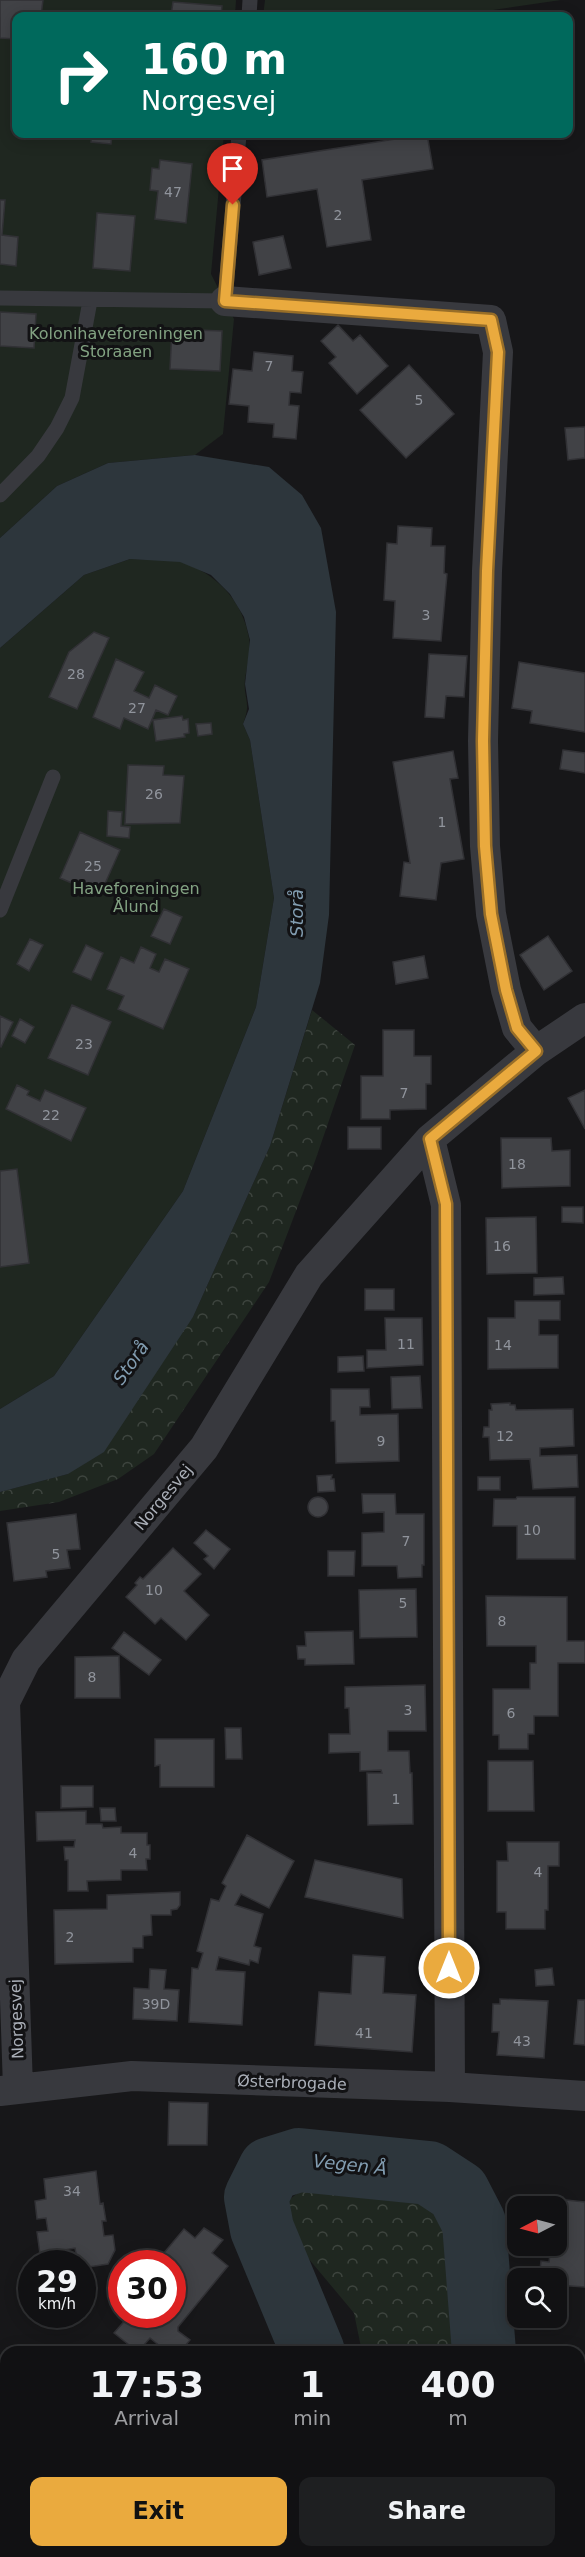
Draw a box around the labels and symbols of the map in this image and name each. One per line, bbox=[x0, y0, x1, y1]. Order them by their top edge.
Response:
pin bbox=[207, 143, 258, 205]
house number: 47 bbox=[164, 184, 182, 200]
house number: 2 bbox=[334, 207, 342, 223]
park label: Kolonihaveforeningen Storaaen bbox=[29, 324, 203, 361]
house number: 7 bbox=[265, 358, 273, 374]
house number: 5 bbox=[415, 392, 423, 408]
house number: 3 bbox=[422, 607, 430, 623]
house number: 28 bbox=[67, 666, 85, 682]
house number: 27 bbox=[128, 700, 146, 716]
house number: 26 bbox=[145, 786, 163, 802]
house number: 1 bbox=[438, 814, 446, 830]
house number: 25 bbox=[84, 858, 102, 874]
park label: Haveforeningen Ålund bbox=[72, 879, 200, 916]
water label: Storå bbox=[286, 889, 307, 937]
house number: 23 bbox=[75, 1036, 93, 1052]
house number: 7 bbox=[400, 1085, 408, 1101]
house number: 22 bbox=[42, 1107, 60, 1123]
house number: 18 bbox=[508, 1156, 526, 1172]
house number: 16 bbox=[493, 1238, 511, 1254]
house number: 11 bbox=[397, 1336, 415, 1352]
water label: Storå bbox=[108, 1337, 153, 1388]
house number: 14 bbox=[494, 1337, 512, 1353]
house number: 12 bbox=[496, 1428, 514, 1444]
house number: 9 bbox=[377, 1433, 385, 1449]
street label: Norgesvej bbox=[130, 1461, 196, 1534]
house number: 10 bbox=[523, 1522, 541, 1538]
house number: 7 bbox=[402, 1533, 410, 1549]
house number: 5 bbox=[52, 1546, 60, 1562]
house number: 10 bbox=[145, 1582, 163, 1598]
house number: 5 bbox=[399, 1595, 407, 1611]
house number: 8 bbox=[498, 1613, 506, 1629]
house number: 8 bbox=[88, 1669, 96, 1685]
house number: 3 bbox=[404, 1702, 412, 1718]
house number: 6 bbox=[507, 1705, 516, 1721]
house number: 1 bbox=[392, 1791, 400, 1807]
house number: 4 bbox=[129, 1845, 138, 1861]
house number: 4 bbox=[534, 1864, 543, 1880]
house number: 2 bbox=[66, 1929, 74, 1945]
position arrow bbox=[417, 1936, 481, 2000]
street label: Norgesvej bbox=[6, 1979, 27, 2059]
house number: 39D bbox=[142, 1996, 170, 2012]
house number: 41 bbox=[355, 2025, 373, 2041]
house number: 43 bbox=[513, 2033, 531, 2049]
street label: Østerbrogade bbox=[237, 2071, 347, 2094]
water label: Vegen Å bbox=[312, 2150, 388, 2179]
house number: 34 bbox=[63, 2183, 81, 2199]
north arrow bbox=[507, 2196, 567, 2256]
speed limit sign: 30 bbox=[108, 2250, 186, 2328]

